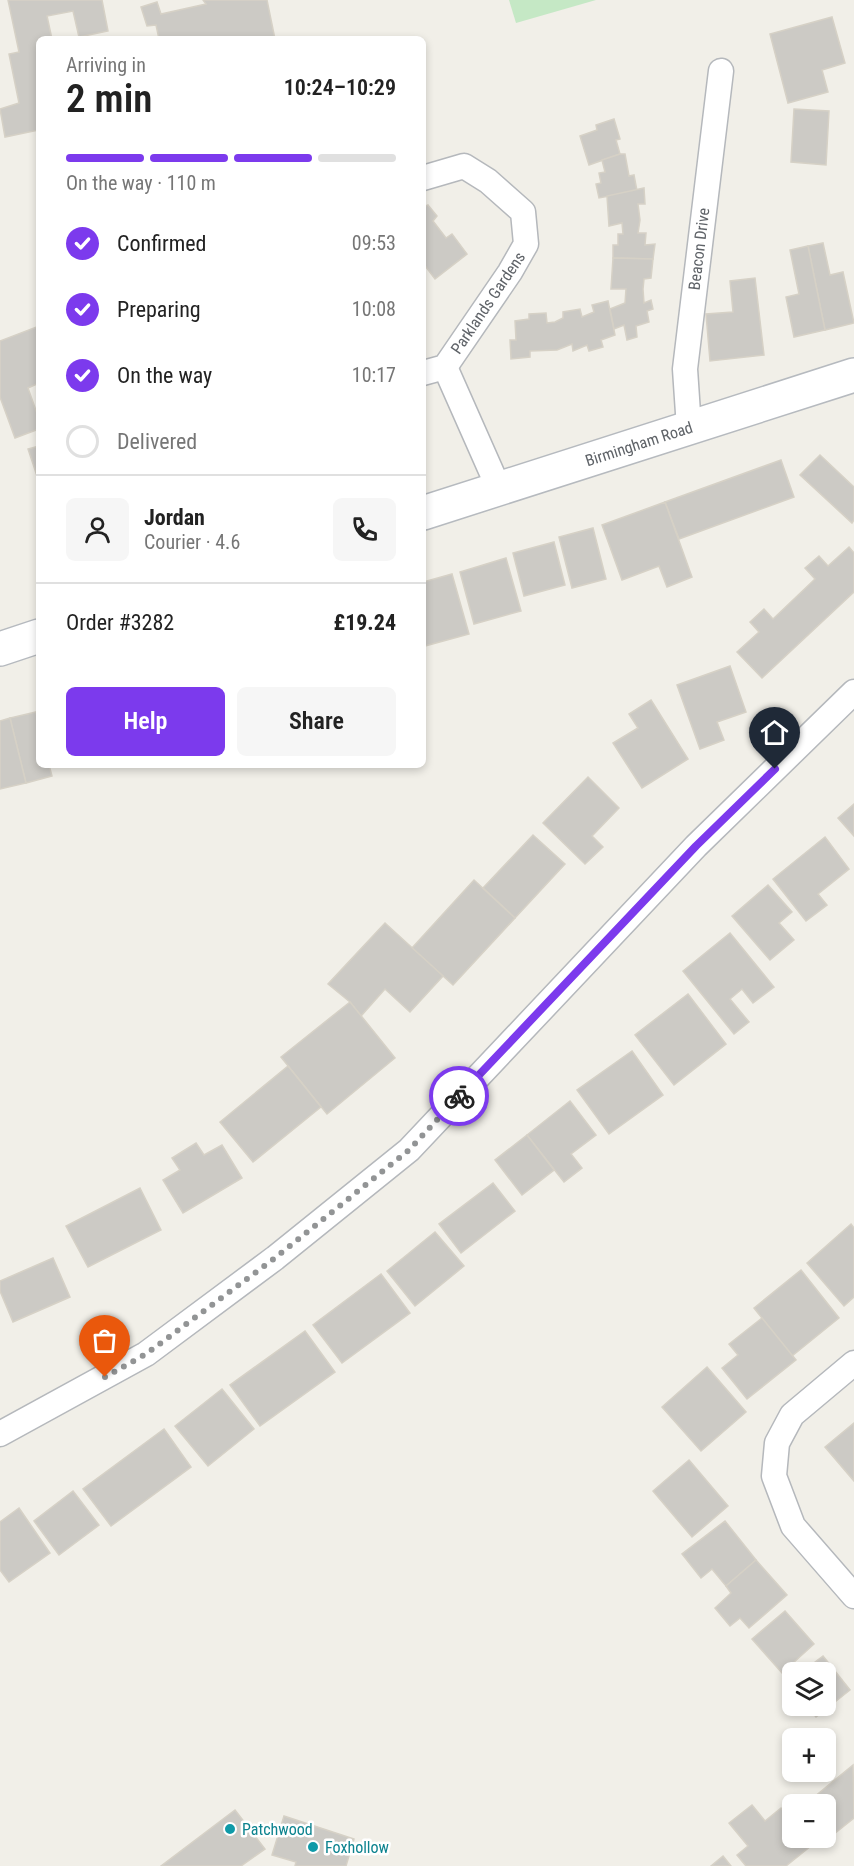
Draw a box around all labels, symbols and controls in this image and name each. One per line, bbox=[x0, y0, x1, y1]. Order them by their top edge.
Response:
text: Arriving in bbox=[66, 53, 146, 77]
text: 10:24–10:29 bbox=[284, 75, 396, 100]
text: 2 min bbox=[66, 76, 152, 122]
text: On the way · 110 m bbox=[66, 171, 216, 195]
street label: Beacon Drive bbox=[685, 207, 713, 291]
icon: check bbox=[66, 227, 99, 260]
text: Confirmed bbox=[117, 231, 206, 256]
text: 09:53 bbox=[352, 231, 396, 255]
street label: Parklands Gardens bbox=[447, 248, 529, 358]
icon: check bbox=[66, 293, 99, 326]
text: Preparing bbox=[117, 297, 201, 322]
text: 10:08 bbox=[352, 297, 396, 321]
icon: check bbox=[66, 359, 99, 392]
text: On the way bbox=[117, 363, 212, 388]
text: 10:17 bbox=[352, 363, 396, 387]
street label: Birmingham Road bbox=[583, 418, 695, 470]
text: Delivered bbox=[117, 429, 197, 454]
button: person bbox=[66, 498, 129, 561]
button: phone bbox=[333, 498, 396, 561]
text: Jordan bbox=[144, 505, 205, 530]
text: Courier · 4.6 bbox=[144, 530, 240, 554]
text: Order #3282 bbox=[66, 610, 174, 635]
text: £19.24 bbox=[334, 610, 396, 635]
button: Help bbox=[66, 687, 225, 756]
button: Share bbox=[237, 687, 396, 756]
pin bbox=[749, 707, 800, 769]
icon: home bbox=[758, 716, 791, 749]
courier bbox=[429, 1066, 489, 1126]
icon: bike bbox=[443, 1080, 476, 1113]
pin bbox=[79, 1315, 130, 1377]
icon: bag bbox=[88, 1324, 121, 1357]
map controls bbox=[782, 1662, 836, 1848]
button: layers bbox=[782, 1662, 836, 1716]
button: + bbox=[782, 1728, 836, 1782]
button: − bbox=[782, 1794, 836, 1848]
place label: Patchwood bbox=[242, 1820, 313, 1839]
marker: Patchwood bbox=[223, 1822, 237, 1836]
place label: Foxhollow bbox=[325, 1838, 389, 1857]
marker: Foxhollow bbox=[306, 1840, 320, 1854]

